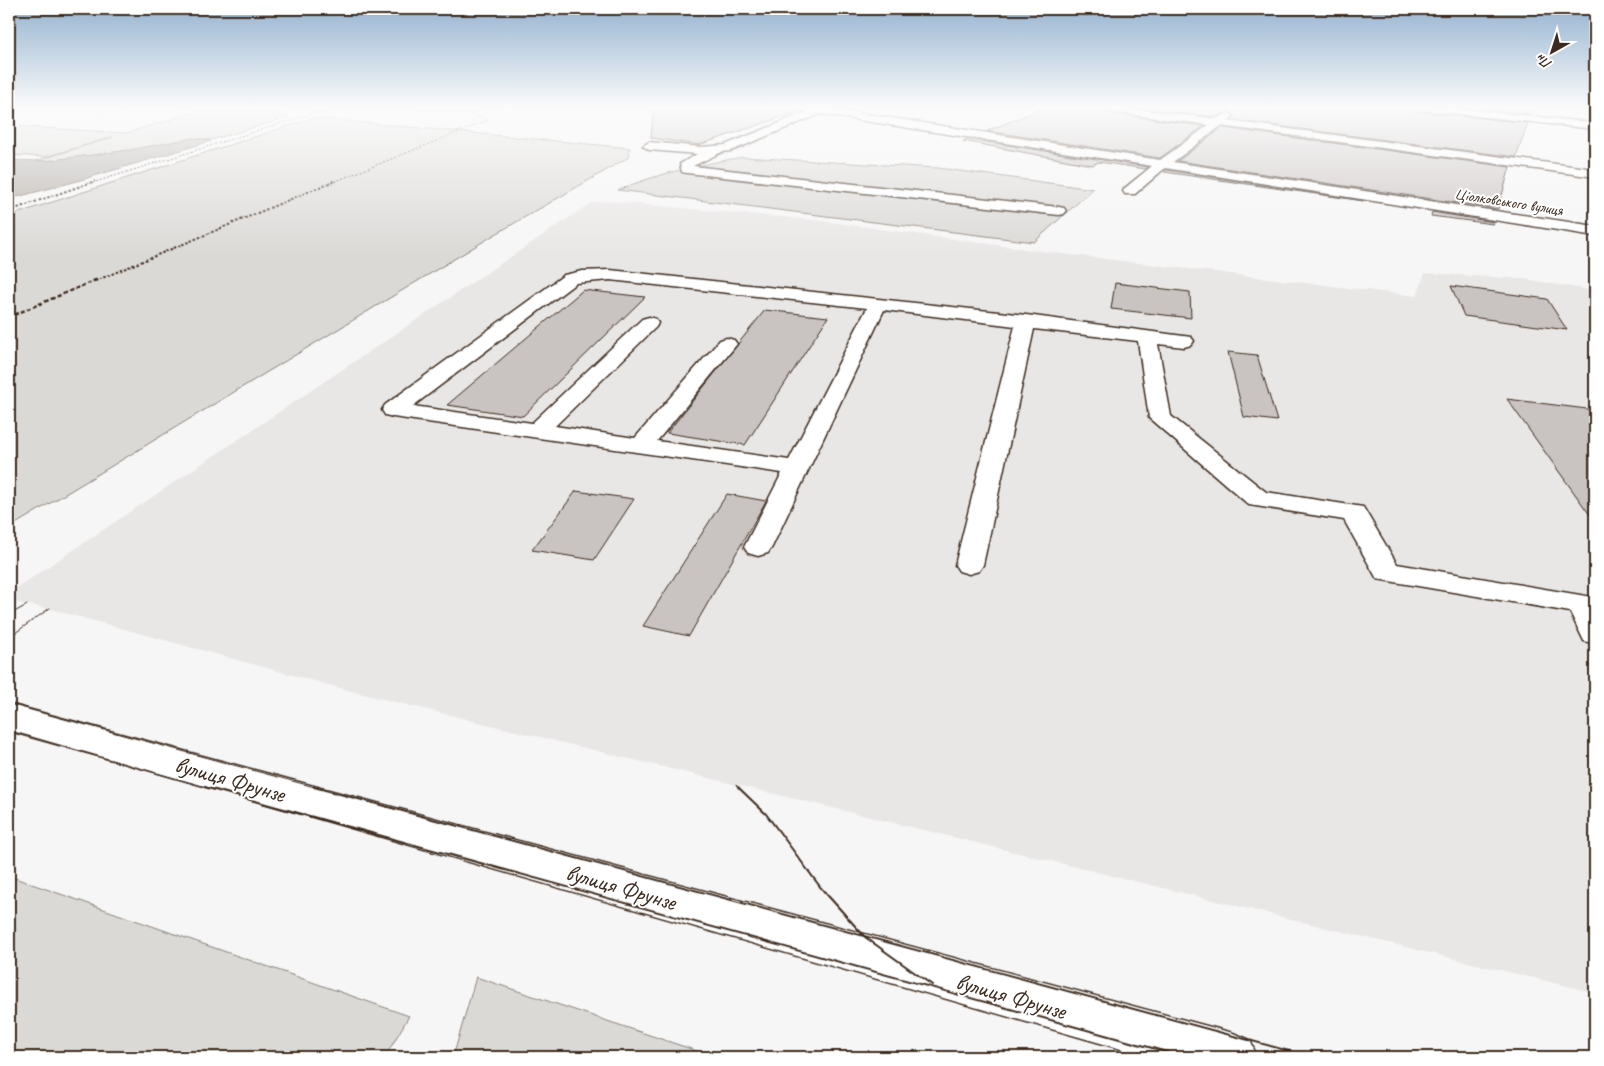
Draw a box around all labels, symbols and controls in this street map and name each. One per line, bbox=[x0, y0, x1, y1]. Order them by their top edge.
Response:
north arrow bbox=[1526, 28, 1576, 78]
text: Пн bbox=[1532, 50, 1555, 73]
street label: Ціолковського вулиця bbox=[1453, 184, 1566, 221]
street label: вулиця Фрунзе bbox=[172, 749, 291, 810]
street label: вулиця Фрунзе bbox=[563, 857, 682, 918]
street label: вулиця Фрунзе bbox=[953, 966, 1072, 1027]

